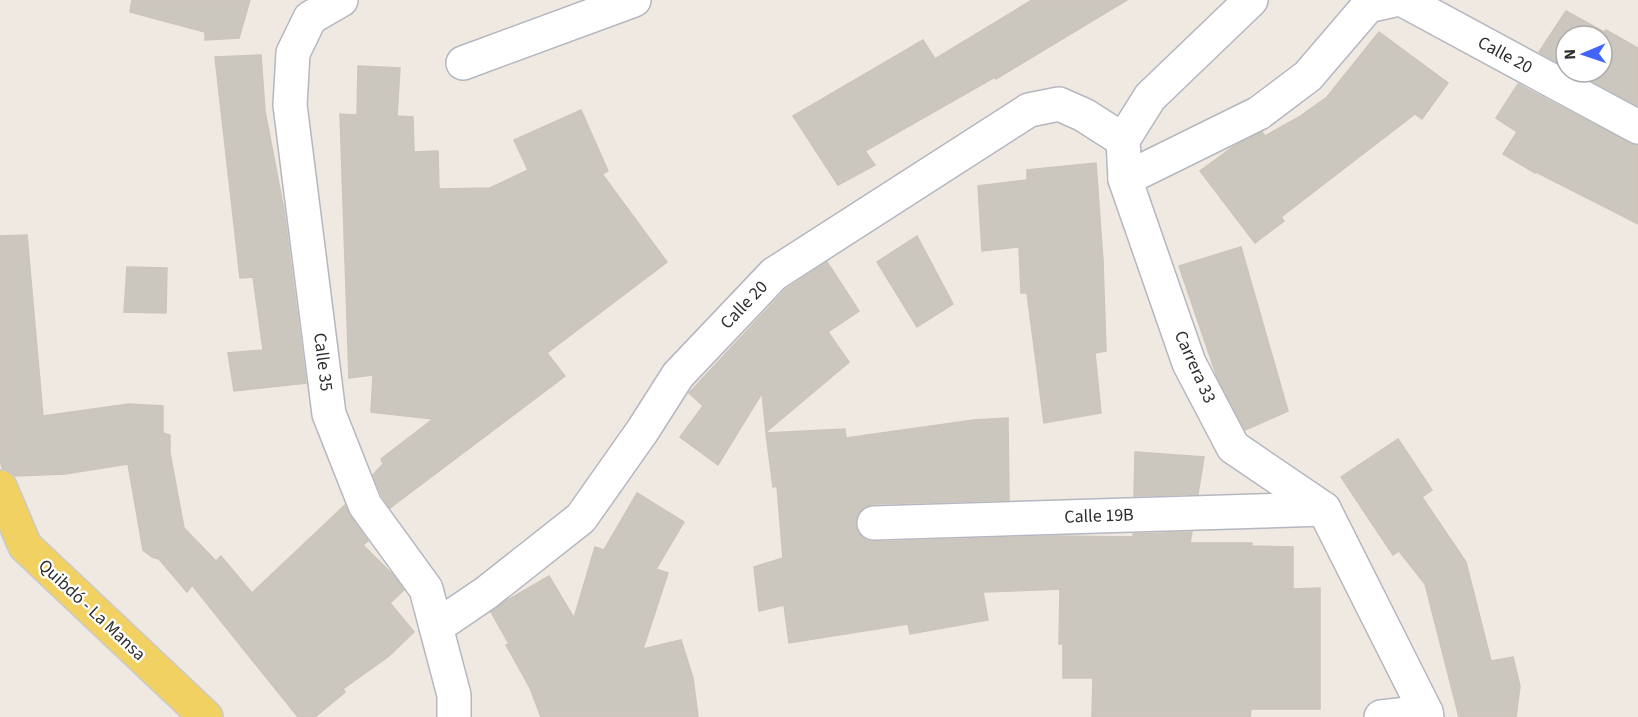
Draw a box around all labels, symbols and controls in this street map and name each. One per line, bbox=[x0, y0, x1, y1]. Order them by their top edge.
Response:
north arrow bbox=[1554, 24, 1614, 84]
street label: Calle 20 bbox=[1473, 30, 1537, 80]
text: N bbox=[1559, 49, 1581, 60]
street label: Calle 20 bbox=[715, 275, 774, 335]
street label: Carrera 33 bbox=[1168, 327, 1222, 407]
street label: Calle 35 bbox=[307, 331, 339, 393]
street label: Calle 19B bbox=[1064, 502, 1134, 530]
street label: Quibdó - La Mansa bbox=[33, 554, 151, 666]

